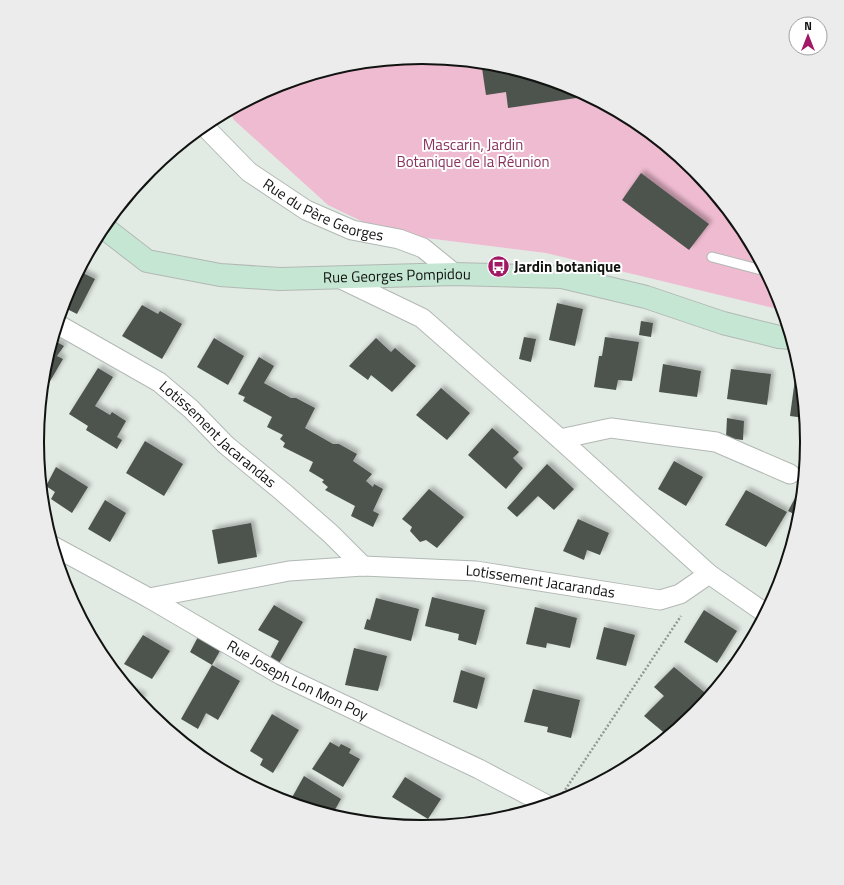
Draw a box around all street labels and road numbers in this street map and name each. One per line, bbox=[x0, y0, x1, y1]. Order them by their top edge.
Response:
street label: Rue du Père Georges bbox=[259, 172, 386, 247]
street label: Rue Georges Pompidou bbox=[323, 262, 471, 289]
street label: Lotissement Jacarandas bbox=[154, 375, 282, 493]
street label: Lotissement Jacarandas bbox=[465, 559, 617, 604]
street label: Rue Joseph Lon Mon Poy bbox=[223, 634, 372, 726]

